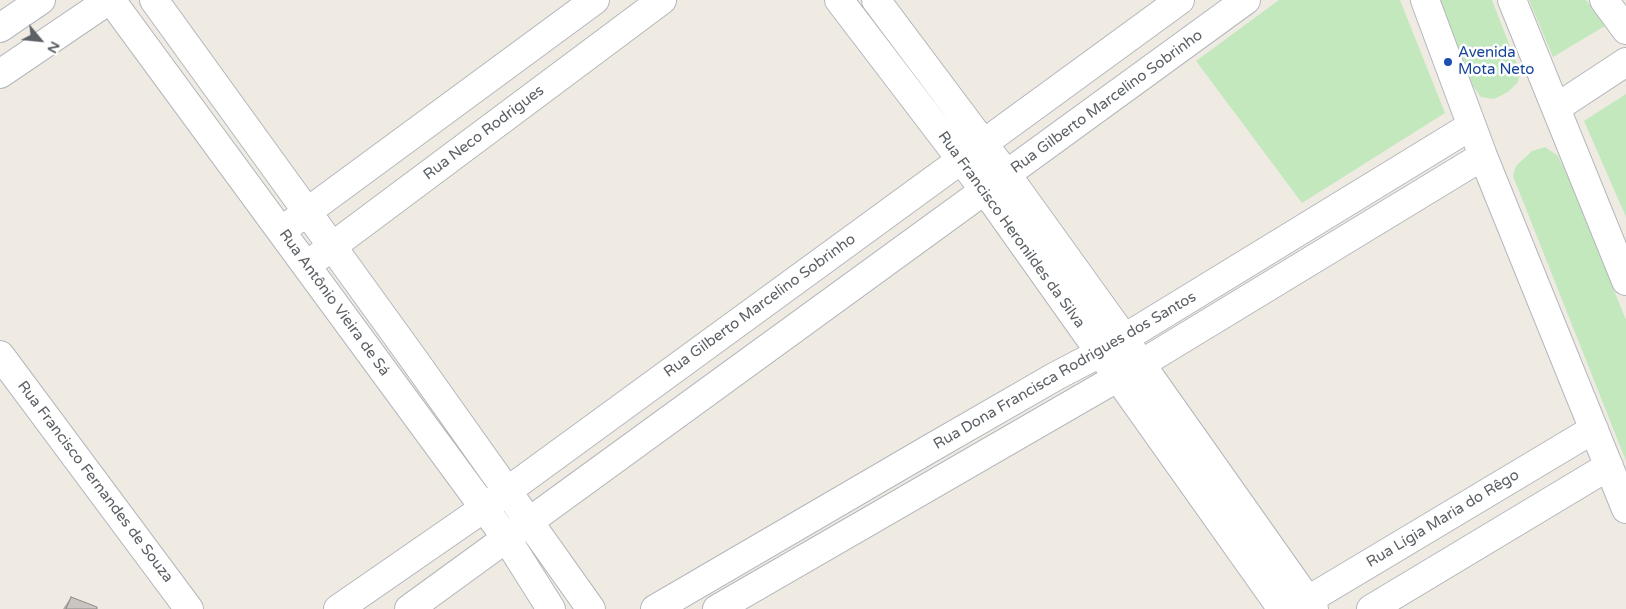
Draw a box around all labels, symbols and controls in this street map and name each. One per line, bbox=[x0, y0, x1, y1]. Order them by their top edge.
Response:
north arrow bbox=[15, 15, 65, 65]
street label: Rua Gilberto Marcelino Sobrinho bbox=[1008, 26, 1206, 178]
text: N bbox=[44, 38, 64, 56]
place label: Avenida Mota Neto bbox=[1458, 44, 1534, 79]
marker: Avenida Mota Neto bbox=[1442, 56, 1454, 68]
street label: Rua Neco Rodrigues bbox=[420, 82, 548, 184]
street label: Rua Francisco Heronildes da Silva bbox=[934, 128, 1088, 332]
street label: Rua Antônio Vieira de Sá bbox=[275, 226, 393, 380]
street label: Rua Gilberto Marcelino Sobrinho bbox=[661, 230, 859, 382]
street label: Rua Dona Francisca Rodrigues dos Santos bbox=[931, 288, 1199, 454]
street label: Rua Francisco Fernandes de Souza bbox=[13, 378, 177, 586]
street label: Rua Lígia Maria do Rêgo bbox=[1363, 466, 1523, 572]

